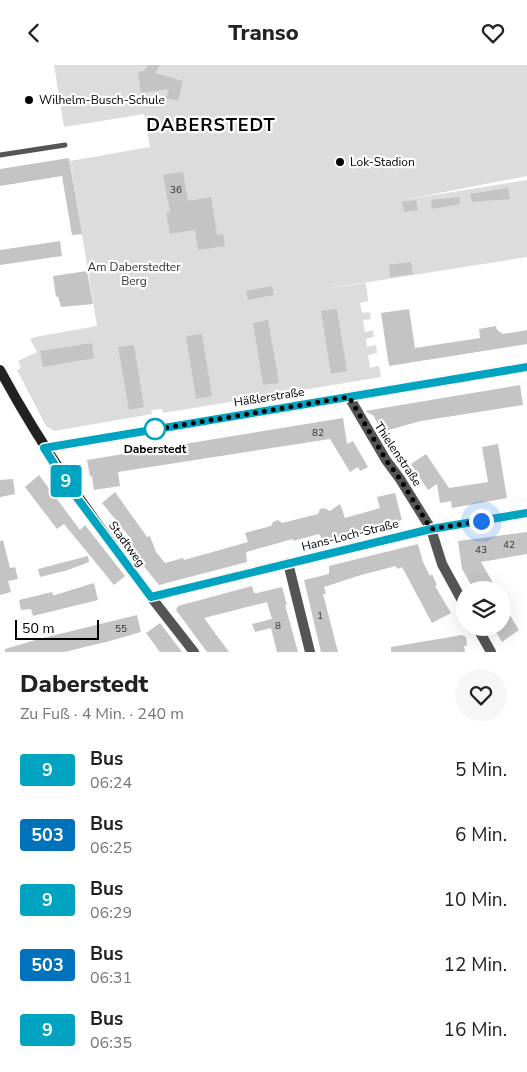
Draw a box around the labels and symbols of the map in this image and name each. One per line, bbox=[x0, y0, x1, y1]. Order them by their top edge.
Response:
place label: Wilhelm-Busch-Schule bbox=[39, 92, 165, 108]
marker: Wilhelm-Busch-Schule bbox=[23, 94, 35, 106]
district label: DABERSTEDT bbox=[146, 113, 276, 137]
place label: Lok-Stadion bbox=[350, 154, 415, 170]
marker: Lok-Stadion bbox=[334, 156, 346, 168]
house number: 36 bbox=[170, 183, 182, 197]
park label: Am Daberstedter Berg bbox=[87, 259, 181, 289]
street label: Häßlerstraße bbox=[233, 384, 305, 410]
marker: Daberstedt bbox=[144, 418, 166, 440]
street label: Thielenstraße bbox=[371, 419, 425, 489]
house number: 82 bbox=[312, 426, 324, 440]
place label: Daberstedt bbox=[124, 441, 187, 457]
line badge: 9 bbox=[50, 465, 82, 497]
your location bbox=[469, 509, 494, 534]
street label: Hans-Loch-Straße bbox=[300, 515, 400, 555]
street label: Stadtweg bbox=[105, 518, 149, 570]
house number: 42 bbox=[503, 538, 515, 552]
house number: 43 bbox=[475, 543, 487, 557]
house number: 1 bbox=[317, 609, 323, 623]
scale bar bbox=[15, 617, 99, 640]
house number: 8 bbox=[275, 619, 281, 633]
house number: 55 bbox=[115, 622, 127, 636]

